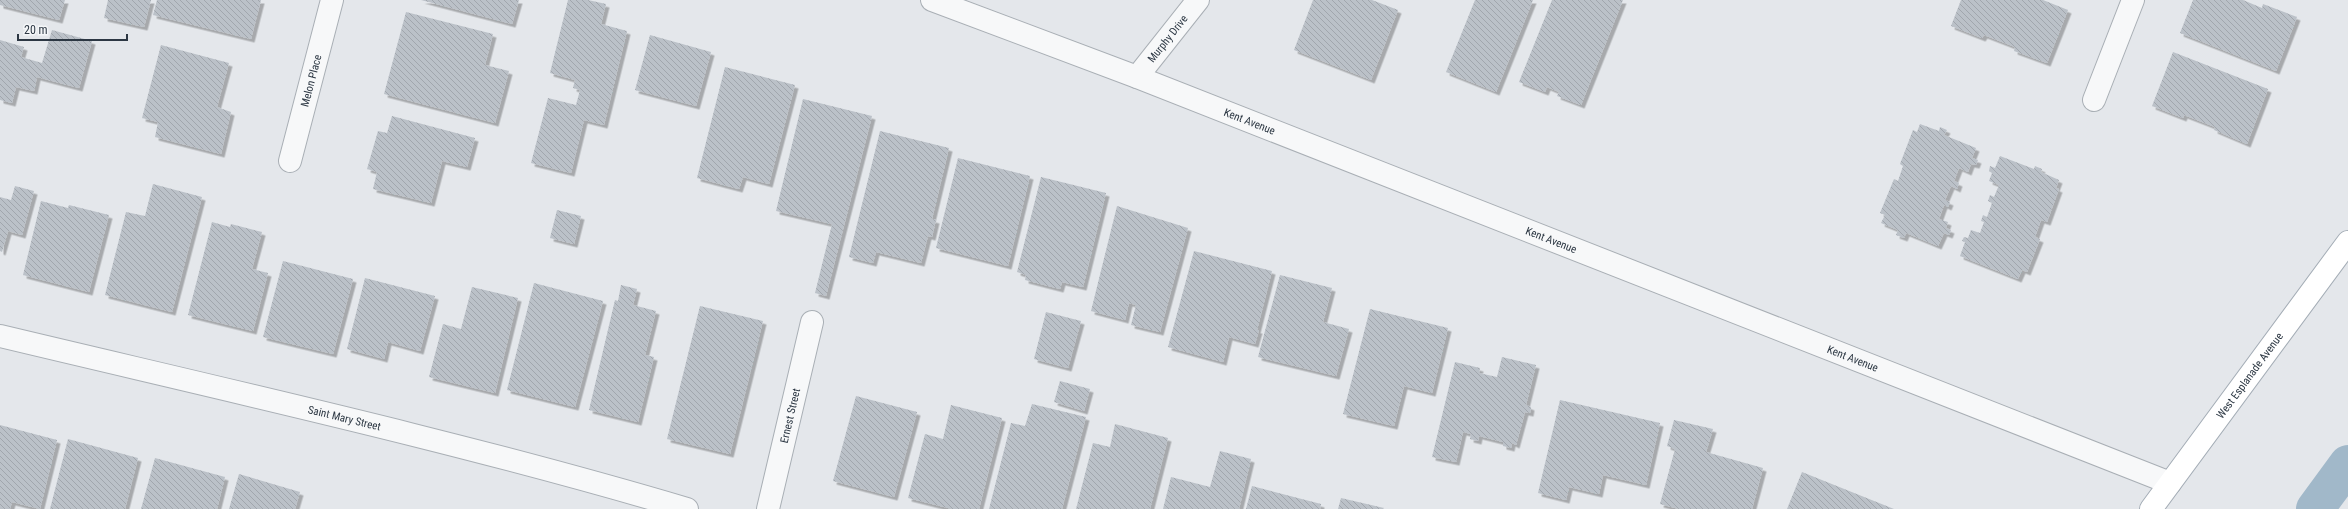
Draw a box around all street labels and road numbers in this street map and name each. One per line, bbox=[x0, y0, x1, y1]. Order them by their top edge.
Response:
street label: Murphy Drive bbox=[1145, 13, 1191, 65]
street label: Melon Place bbox=[298, 53, 324, 108]
street label: Kent Avenue bbox=[1222, 106, 1277, 138]
street label: Kent Avenue bbox=[1524, 224, 1578, 256]
street label: West Esplanade Avenue bbox=[2214, 330, 2286, 421]
street label: Kent Avenue bbox=[1825, 343, 1880, 375]
street label: Ernest Street bbox=[778, 387, 803, 444]
street label: Saint Mary Street bbox=[307, 403, 382, 434]

